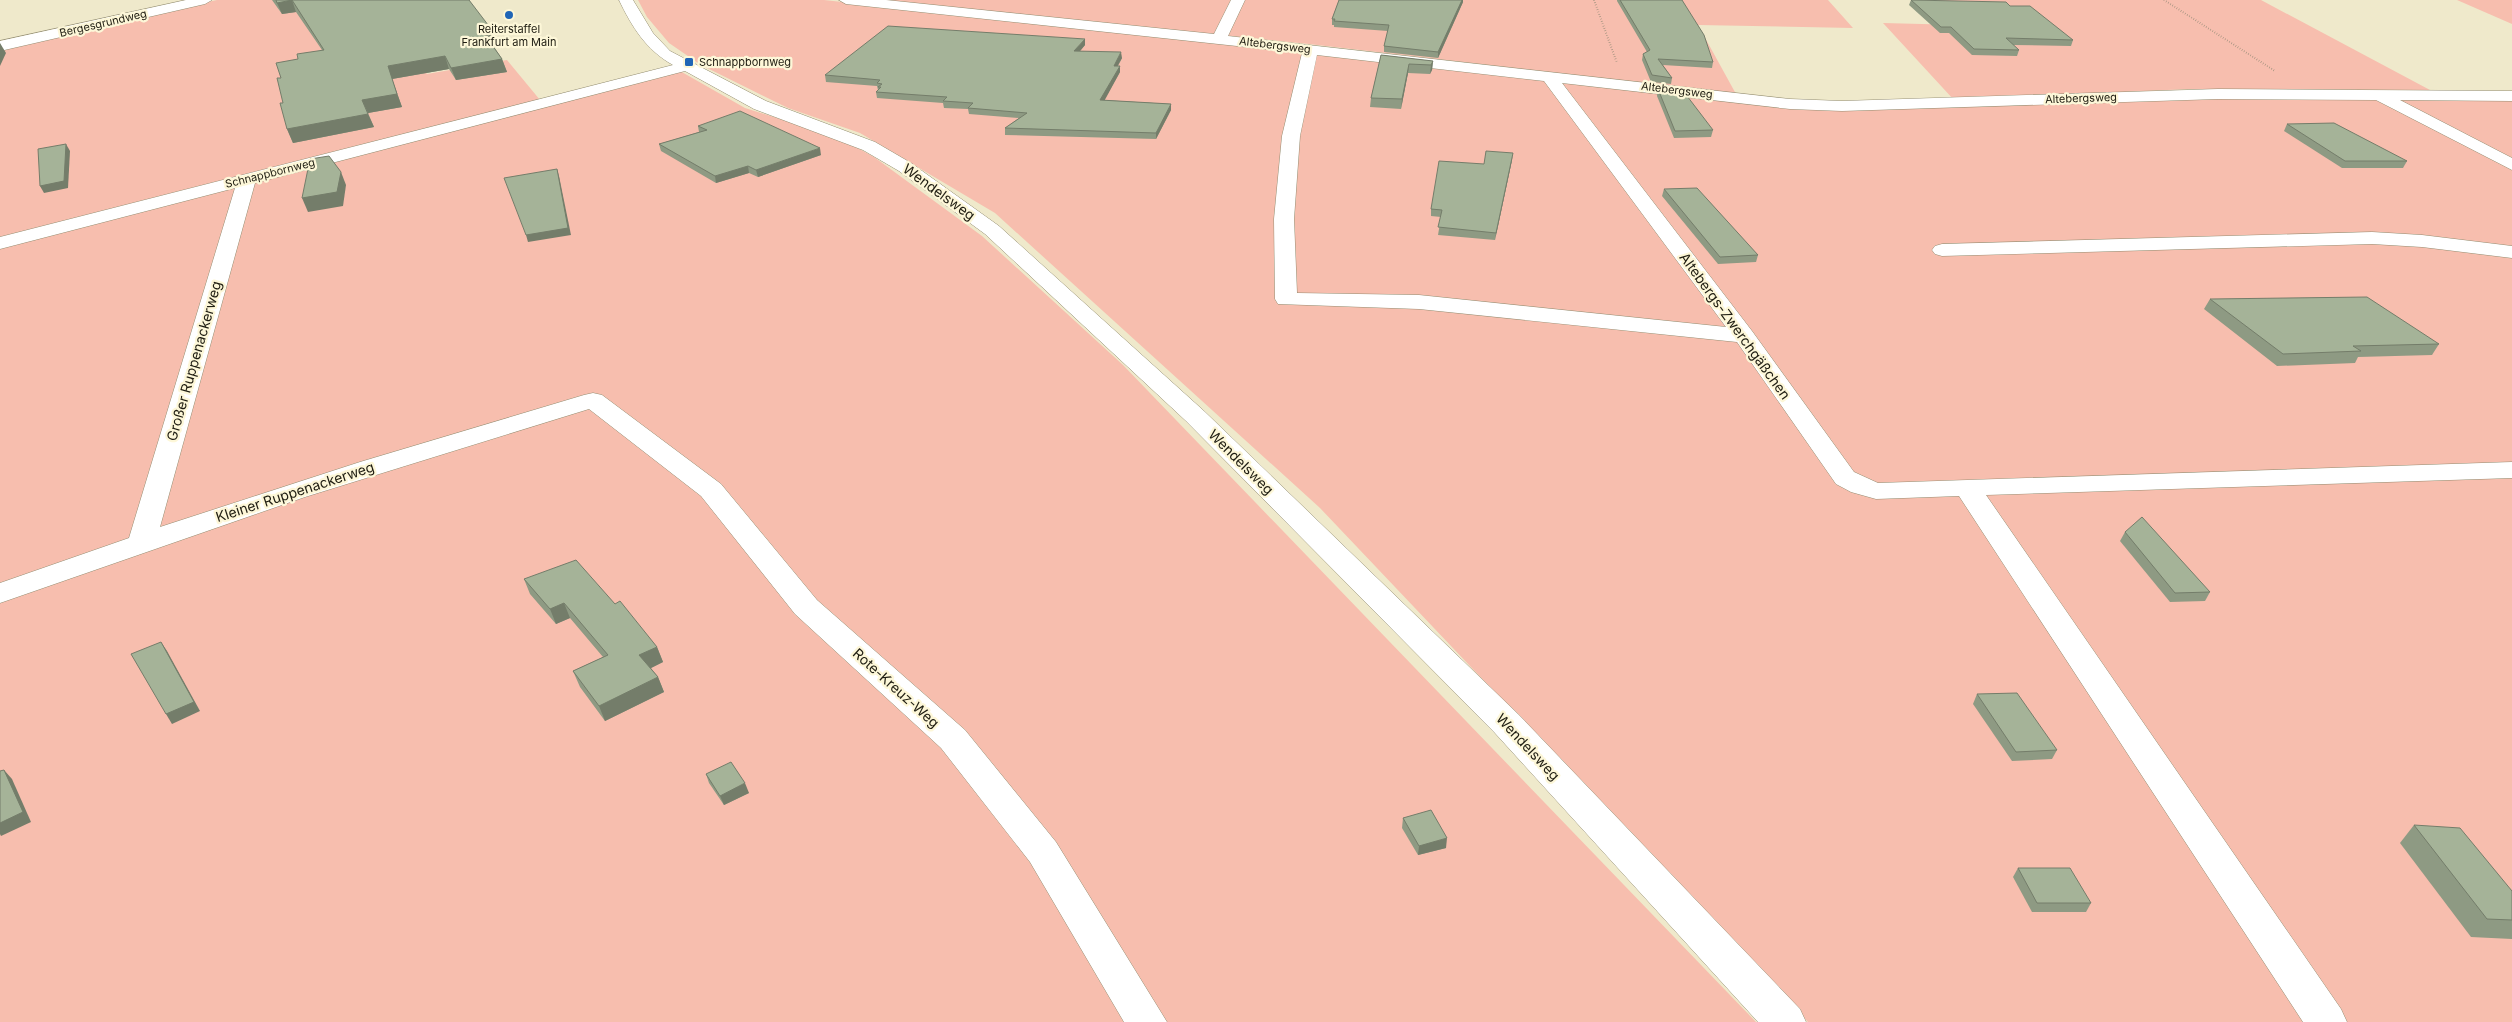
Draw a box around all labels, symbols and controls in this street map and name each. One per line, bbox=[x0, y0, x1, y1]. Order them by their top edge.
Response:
street label: Bergesgrundweg bbox=[58, 6, 148, 40]
marker: Reiterstaffel Frankfurt am Main bbox=[503, 9, 515, 21]
place label: Reiterstaffel Frankfurt am Main bbox=[462, 22, 556, 49]
street label: Altebergsweg bbox=[1238, 34, 1312, 56]
place label: Schnappbornweg bbox=[699, 55, 791, 69]
marker: Schnappbornweg bbox=[683, 56, 695, 68]
street label: Altebergsweg bbox=[1640, 79, 1714, 101]
street label: Altebergsweg bbox=[2045, 90, 2117, 106]
street label: Schnappbornweg bbox=[224, 155, 316, 191]
street label: Wendelsweg bbox=[900, 160, 979, 223]
street label: Altebergs-Zwerchgäßchen bbox=[1676, 249, 1794, 402]
street label: Großer Ruppenackerweg bbox=[163, 279, 224, 443]
street label: Wendelsweg bbox=[1205, 426, 1277, 498]
street label: Kleiner Ruppenackerweg bbox=[213, 458, 376, 525]
street label: Rote-Kreuz-Weg bbox=[850, 644, 943, 731]
street label: Wendelsweg bbox=[1493, 710, 1564, 784]

